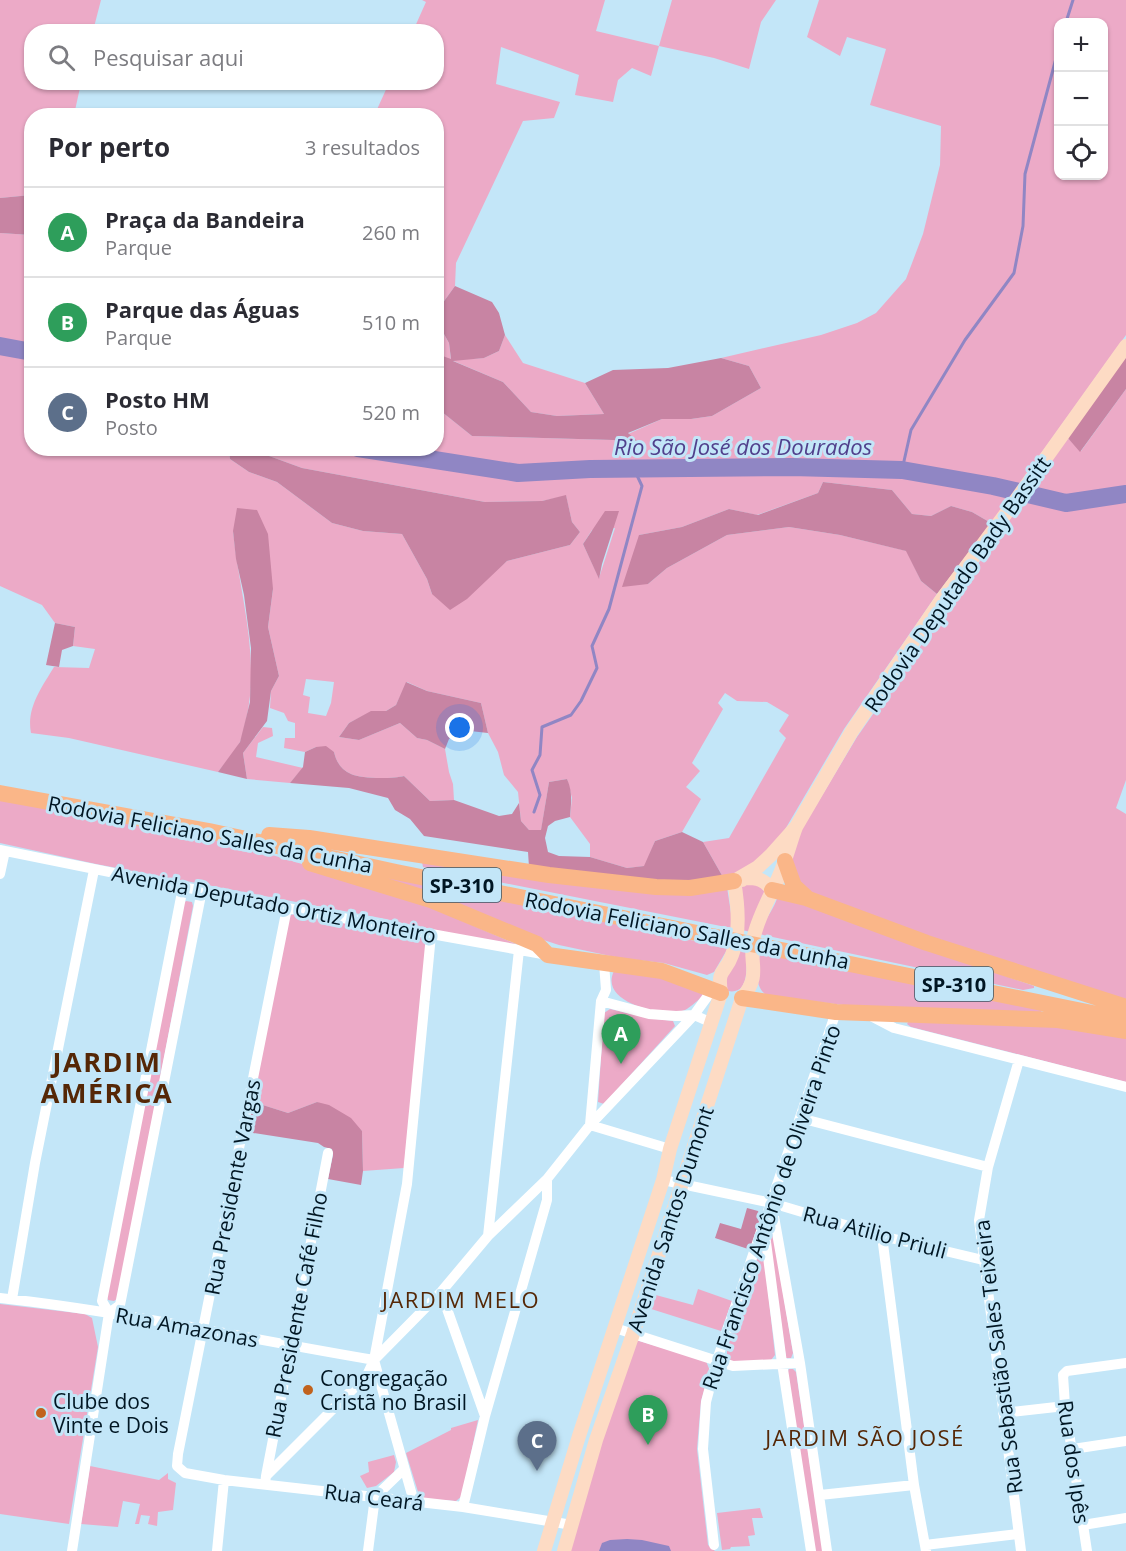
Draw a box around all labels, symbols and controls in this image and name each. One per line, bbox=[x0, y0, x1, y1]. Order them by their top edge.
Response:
map controls bbox=[1054, 18, 1108, 180]
button: + bbox=[1054, 18, 1108, 72]
search box bbox=[24, 24, 444, 90]
icon: search bbox=[45, 41, 78, 74]
text: Pesquisar aqui bbox=[93, 42, 244, 72]
button: − bbox=[1054, 72, 1108, 126]
button: locate bbox=[1054, 126, 1108, 180]
text: Por perto bbox=[48, 129, 170, 165]
text: 3 resultados bbox=[305, 134, 420, 161]
text: Praça da Bandeira bbox=[105, 204, 305, 234]
text: A bbox=[61, 219, 74, 246]
text: 260 m bbox=[362, 219, 420, 246]
text: Parque bbox=[105, 234, 172, 261]
text: Parque das Águas bbox=[105, 294, 299, 324]
text: B bbox=[61, 309, 74, 336]
text: 510 m bbox=[362, 309, 420, 336]
text: Parque bbox=[105, 324, 172, 351]
text: Posto HM bbox=[105, 384, 210, 414]
text: C bbox=[61, 399, 74, 426]
text: 520 m bbox=[362, 399, 420, 426]
text: Posto bbox=[105, 414, 158, 441]
water label: Rio São José dos Dourados bbox=[614, 431, 873, 461]
street label: Rodovia Deputado Bady Bassitt bbox=[858, 450, 1056, 718]
your location bbox=[445, 713, 474, 742]
street label: Rodovia Feliciano Salles da Cunha bbox=[45, 789, 375, 879]
street label: Avenida Deputado Ortiz Monteiro bbox=[109, 859, 439, 949]
road number: SP-310 bbox=[423, 868, 501, 902]
street label: Rodovia Feliciano Salles da Cunha bbox=[522, 885, 852, 975]
road number: SP-310 bbox=[915, 967, 993, 1001]
pin: A bbox=[602, 1014, 640, 1064]
street label: Rua Francisco Antônio de Oliveira Pinto bbox=[695, 1021, 847, 1393]
district label: JARDIM AMÉRICA bbox=[41, 1043, 173, 1111]
street label: Rua Presidente Vargas bbox=[197, 1077, 267, 1297]
street label: Avenida Santos Dumont bbox=[620, 1102, 720, 1336]
street label: Rua Presidente Café Filho bbox=[258, 1190, 334, 1440]
street label: Rua Atilio Priuli bbox=[800, 1199, 950, 1265]
street label: Rua Sebastião Sales Teixeira bbox=[967, 1218, 1029, 1496]
district label: JARDIM MELO bbox=[380, 1284, 540, 1314]
street label: Rua Amazonas bbox=[113, 1301, 261, 1353]
place label: Congregação Cristã no Brasil bbox=[320, 1364, 467, 1416]
marker: Congregação Cristã no Brasil bbox=[301, 1383, 315, 1397]
place label: Clube dos Vinte e Dois bbox=[53, 1387, 169, 1439]
pin: B bbox=[628, 1396, 668, 1445]
street label: Rua dos Ipês bbox=[1051, 1398, 1097, 1526]
marker: Clube dos Vinte e Dois bbox=[34, 1406, 48, 1420]
pin: C bbox=[518, 1422, 556, 1471]
district label: JARDIM SÃO JOSÉ bbox=[763, 1422, 965, 1452]
street label: Rua Ceará bbox=[323, 1477, 425, 1517]

